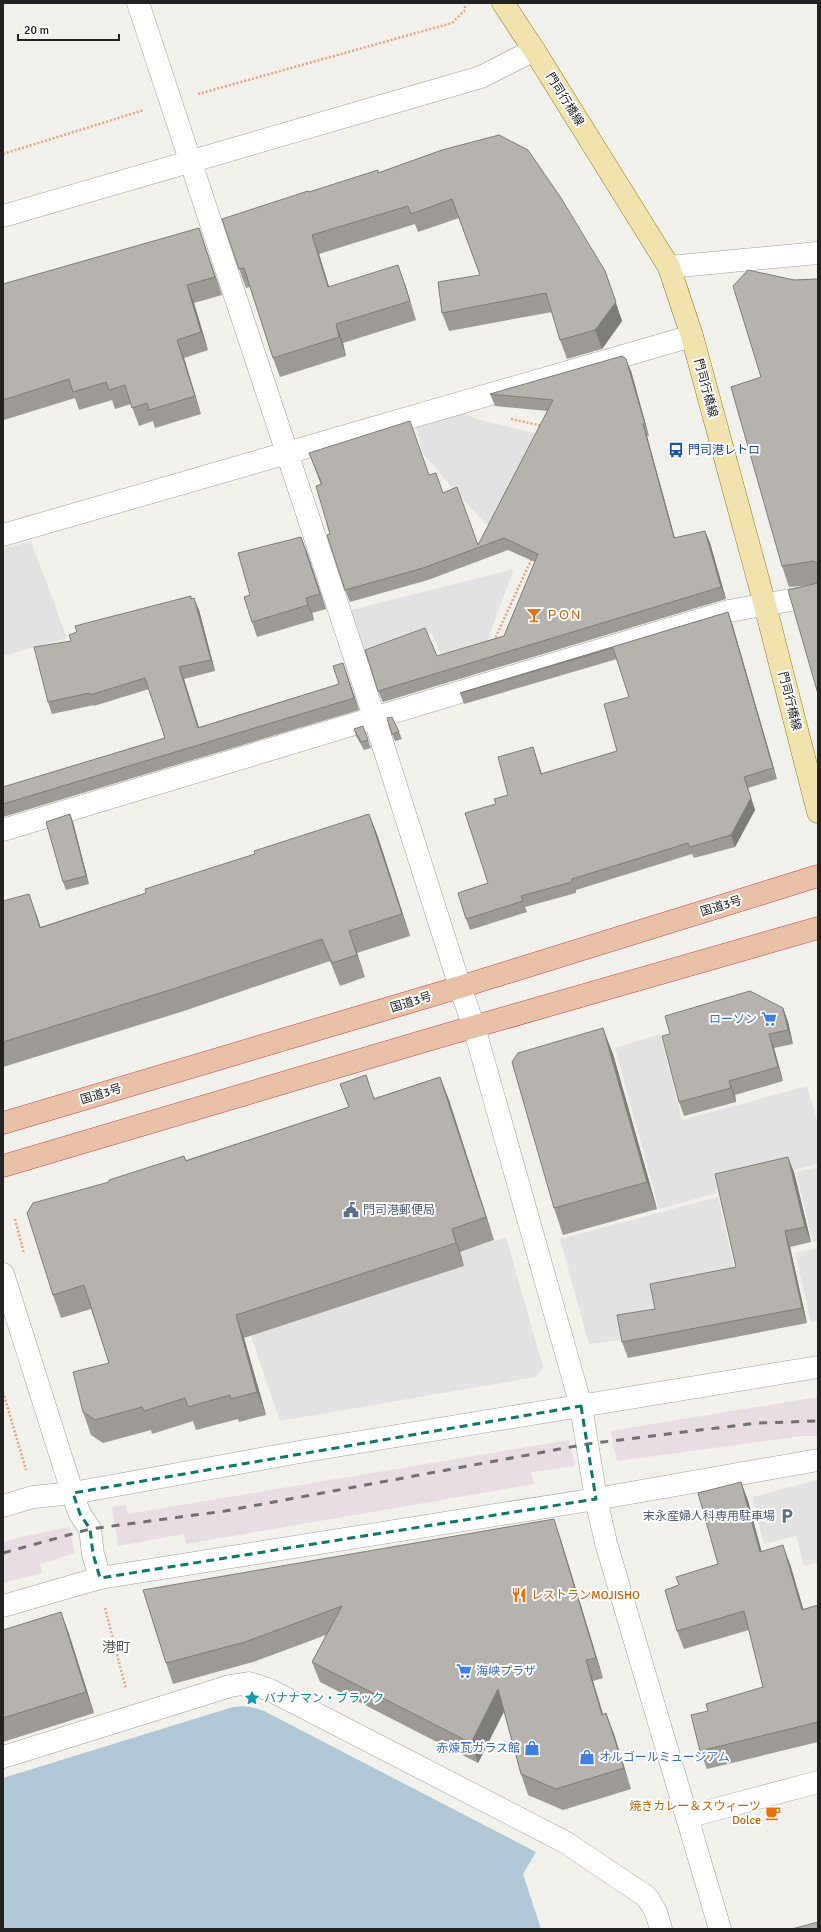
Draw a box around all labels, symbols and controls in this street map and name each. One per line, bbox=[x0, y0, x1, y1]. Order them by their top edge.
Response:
scale bar bbox=[18, 16, 119, 42]
text: 20 m bbox=[24, 23, 49, 38]
street label: 門司行橋線 bbox=[542, 70, 587, 129]
street label: 門司行橋線 bbox=[691, 357, 721, 419]
bus stop icon: 門司港レトロ bbox=[667, 441, 685, 459]
place label: 門司港レトロ bbox=[688, 443, 760, 458]
bar icon: ＰＯＮ bbox=[525, 606, 543, 624]
place label: ＰＯＮ bbox=[546, 608, 582, 623]
street label: 門司行橋線 bbox=[775, 670, 804, 732]
street label: 国道3号 bbox=[699, 893, 744, 920]
street label: 国道3号 bbox=[389, 989, 434, 1016]
supermarket icon: ローソン bbox=[760, 1010, 778, 1028]
place label: ローソン bbox=[709, 1012, 757, 1027]
street label: 国道3号 bbox=[79, 1081, 124, 1108]
public building icon: 門司港郵便局 bbox=[342, 1201, 360, 1219]
place label: 門司港郵便局 bbox=[363, 1203, 435, 1218]
parking icon: 末永産婦人科専用駐車場 bbox=[778, 1507, 796, 1525]
place label: 末永産婦人科専用駐車場 bbox=[643, 1509, 775, 1524]
restaurant icon: レストランMOJISHO bbox=[510, 1586, 528, 1604]
place label: レストランMOJISHO bbox=[531, 1588, 640, 1603]
district label: 港町 bbox=[102, 1639, 130, 1656]
supermarket icon: 海峡プラザ bbox=[455, 1662, 473, 1680]
place label: 海峡プラザ bbox=[476, 1664, 536, 1679]
place icon: バナナマン・ブラック bbox=[243, 1689, 261, 1707]
place label: バナナマン・ブラック bbox=[264, 1691, 384, 1706]
shop icon: 赤煉瓦ガラス館 bbox=[523, 1739, 541, 1757]
place label: 赤煉瓦ガラス館 bbox=[436, 1741, 520, 1756]
shop icon: オルゴールミュージアム bbox=[578, 1748, 596, 1766]
place label: オルゴールミュージアム bbox=[599, 1750, 730, 1765]
place label: 焼きカレー＆スウィーツ Dolce bbox=[629, 1799, 761, 1828]
cafe icon: 焼きカレー＆スウィーツ Dolce bbox=[764, 1804, 782, 1822]

